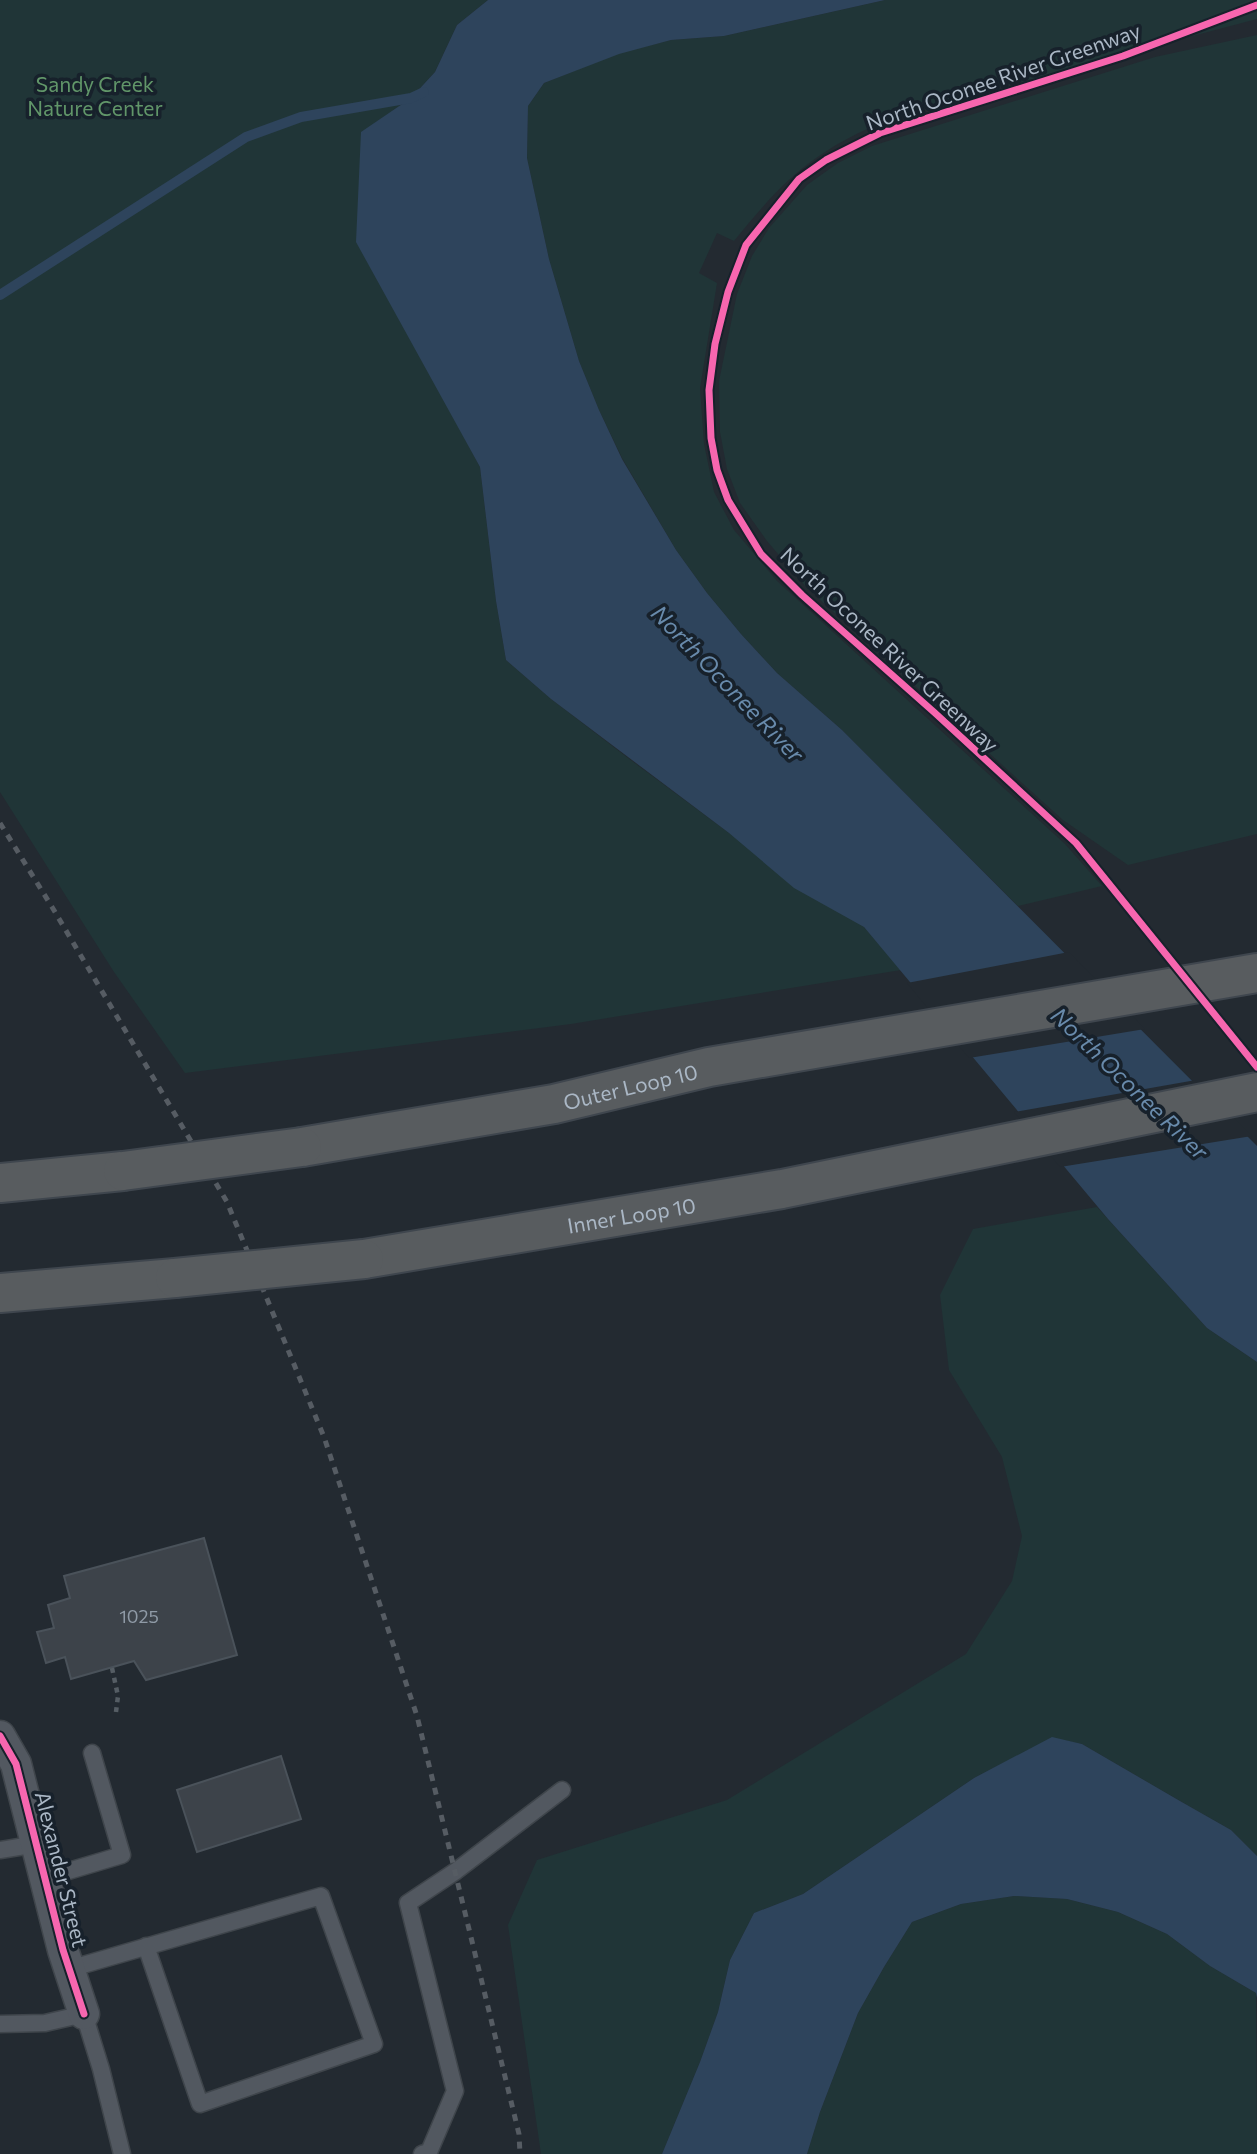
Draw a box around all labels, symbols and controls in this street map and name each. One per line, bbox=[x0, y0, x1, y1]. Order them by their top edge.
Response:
street label: North Oconee River Greenway bbox=[862, 17, 1144, 135]
park label: Sandy Creek Nature Center bbox=[27, 71, 163, 120]
street label: North Oconee River Greenway bbox=[776, 541, 1004, 757]
water label: North Oconee River bbox=[646, 599, 811, 768]
water label: North Oconee River bbox=[1046, 1001, 1215, 1166]
street label: Outer Loop 10 bbox=[561, 1058, 700, 1114]
street label: Inner Loop 10 bbox=[565, 1191, 697, 1237]
house number: 1025 bbox=[119, 1605, 159, 1627]
street label: Alexander Street bbox=[31, 1788, 93, 1950]

